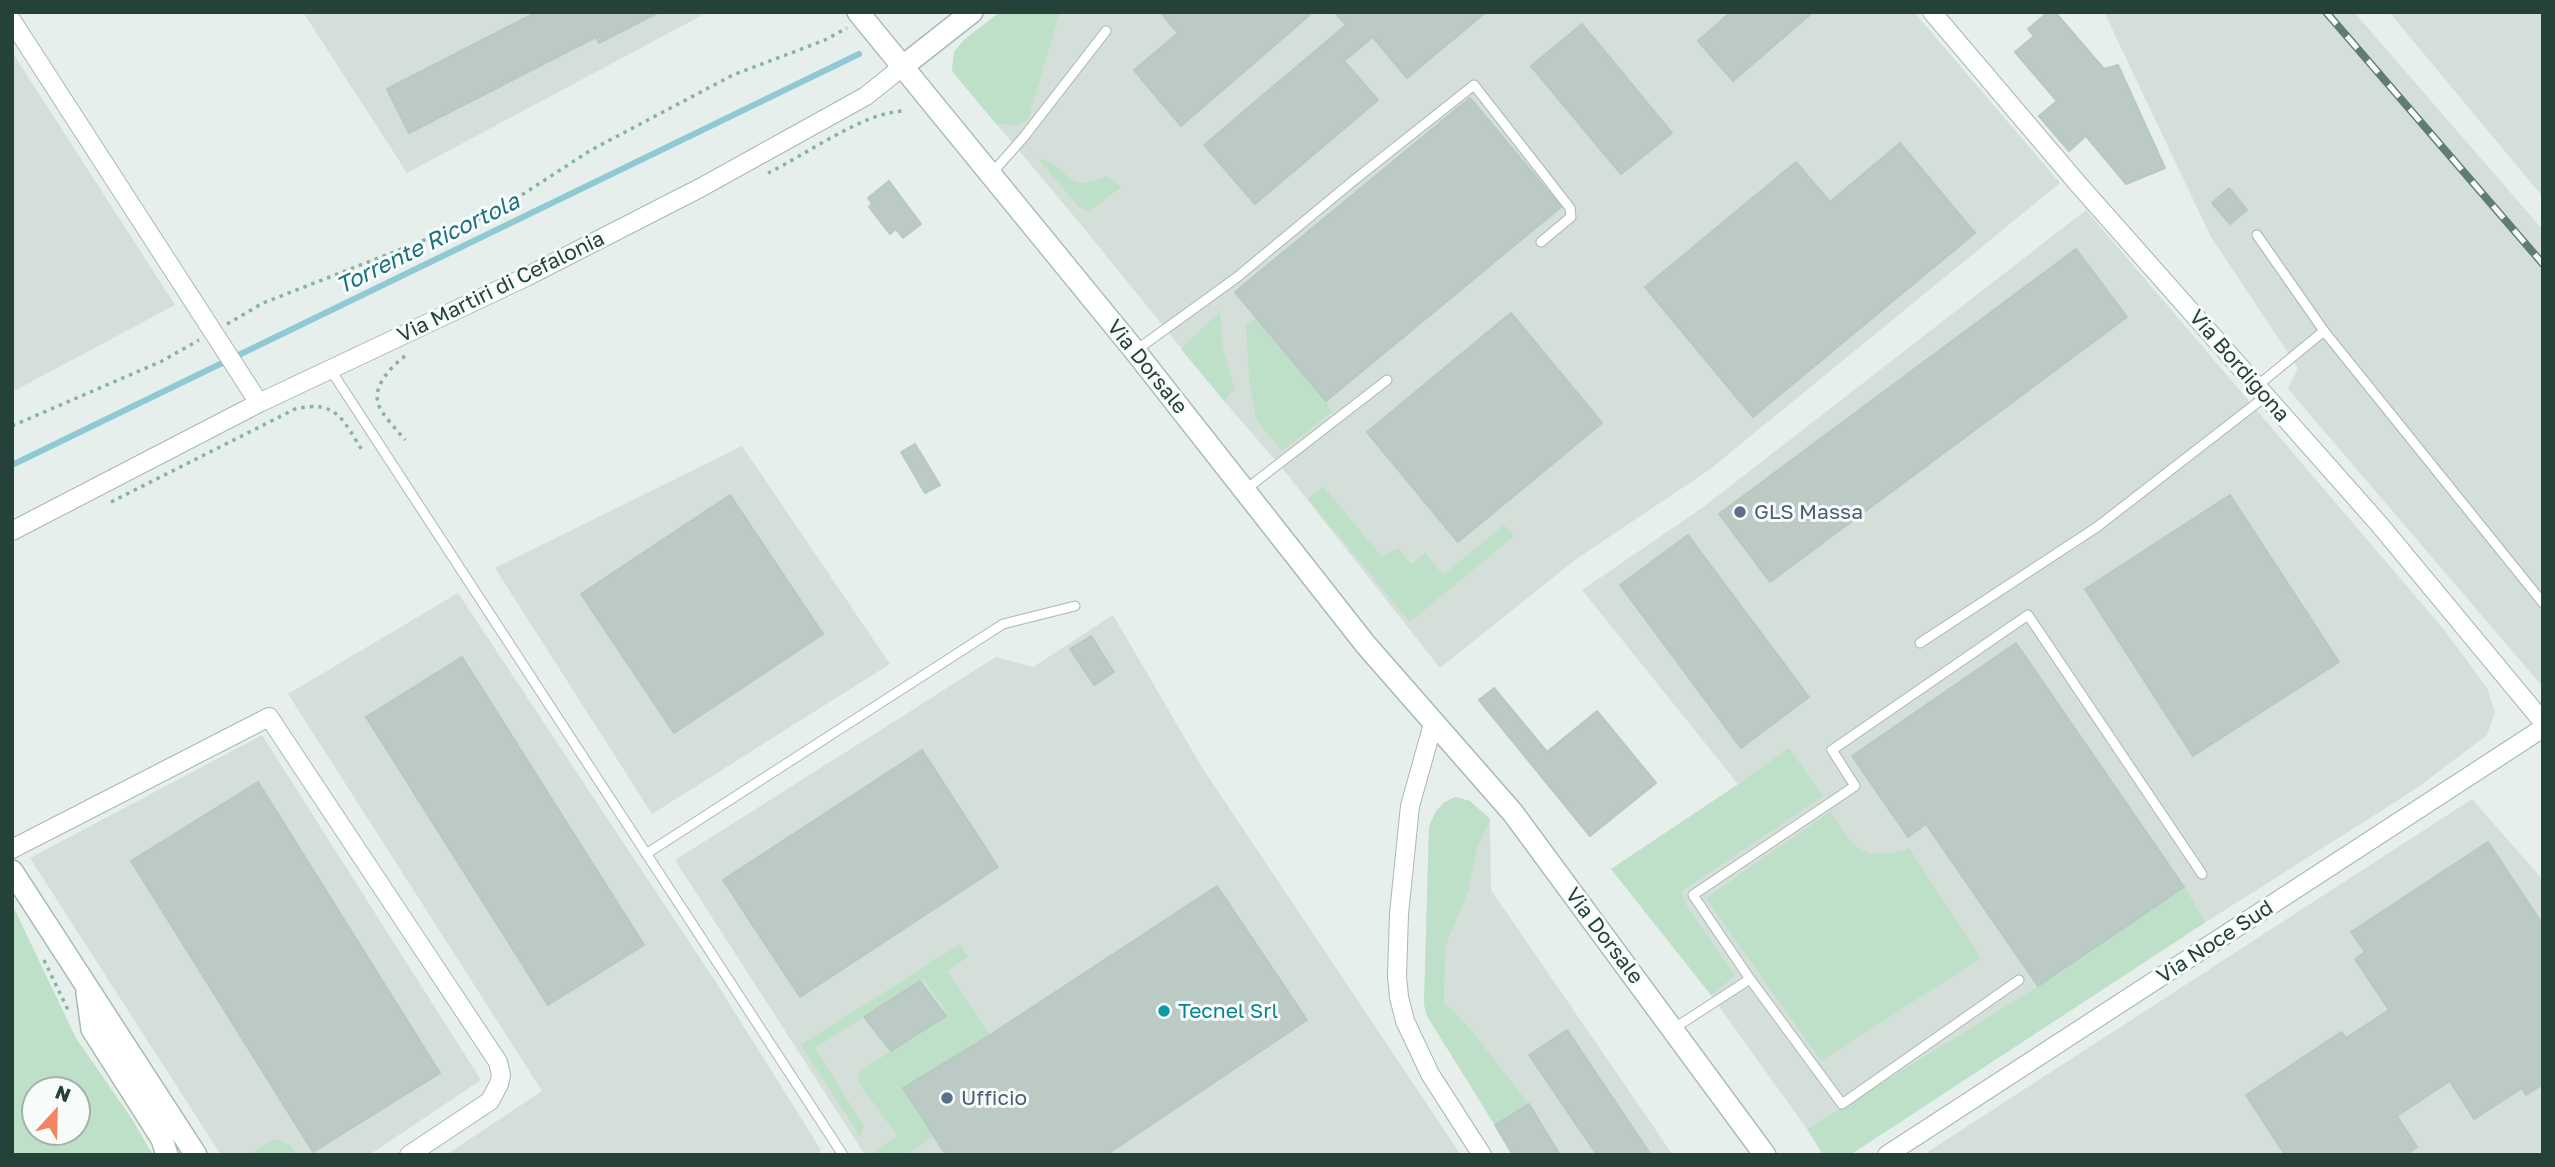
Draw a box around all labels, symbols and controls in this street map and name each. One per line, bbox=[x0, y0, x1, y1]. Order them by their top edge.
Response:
water label: Torrente Ricortola bbox=[332, 188, 524, 300]
street label: Via Martiri di Cefalonia bbox=[393, 226, 609, 348]
street label: Via Bordigona bbox=[2183, 305, 2295, 427]
street label: Via Dorsale bbox=[1101, 315, 1193, 419]
place label: GLS Massa bbox=[1754, 499, 1863, 525]
marker: GLS Massa bbox=[1732, 504, 1748, 520]
street label: Via Dorsale bbox=[1560, 883, 1648, 989]
street label: Via Noce Sud bbox=[2152, 895, 2278, 989]
place label: Tecnel Srl bbox=[1178, 998, 1278, 1024]
marker: Tecnel Srl bbox=[1156, 1003, 1172, 1019]
north arrow bbox=[21, 1076, 91, 1146]
text: N bbox=[52, 1080, 74, 1106]
place label: Ufficio bbox=[961, 1085, 1027, 1111]
marker: Ufficio bbox=[939, 1090, 955, 1106]

